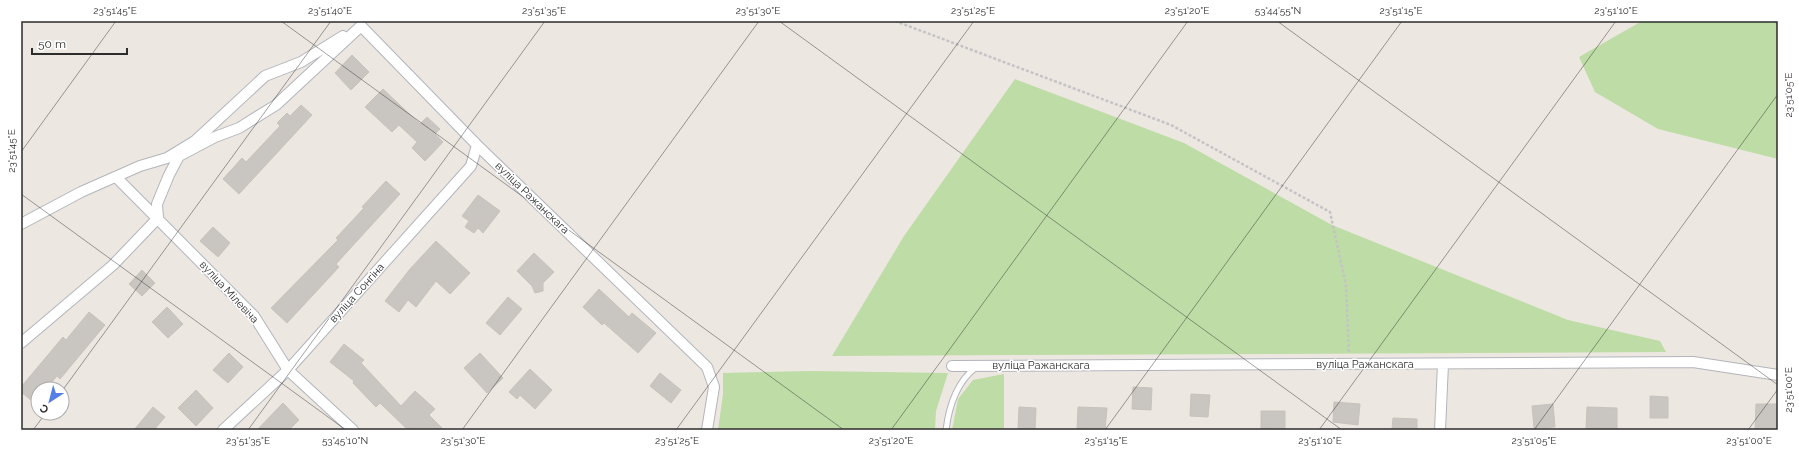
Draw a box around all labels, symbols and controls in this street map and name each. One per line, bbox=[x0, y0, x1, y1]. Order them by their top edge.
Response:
text: 23°51'45"E bbox=[93, 5, 137, 16]
text: 23°51'40"E bbox=[308, 5, 352, 16]
text: 23°51'35"E bbox=[522, 5, 566, 16]
text: 23°51'30"E bbox=[736, 5, 780, 16]
text: 23°51'25"E bbox=[951, 5, 995, 16]
text: 23°51'20"E bbox=[1165, 5, 1209, 16]
text: 53°44'55"N bbox=[1255, 5, 1301, 16]
text: 23°51'15"E bbox=[1379, 5, 1423, 16]
text: 23°51'10"E bbox=[1594, 5, 1638, 16]
scale bar bbox=[32, 30, 127, 56]
text: 50 m bbox=[38, 37, 66, 51]
text: 23°51'05"E bbox=[1783, 73, 1794, 117]
text: 23°51'45"E bbox=[6, 129, 17, 173]
street label: вуліца Ражанскага bbox=[492, 159, 572, 237]
street label: вуліца Мілевіча bbox=[197, 258, 261, 326]
street label: вуліца Сонгіна bbox=[327, 261, 387, 325]
street label: вуліца Ражанскага bbox=[1316, 358, 1414, 371]
street label: вуліца Ражанскага bbox=[992, 359, 1090, 372]
text: 23°51'00"E bbox=[1783, 367, 1794, 413]
north arrow bbox=[30, 381, 70, 421]
text: С bbox=[37, 401, 51, 416]
text: 23°51'35"E bbox=[226, 435, 270, 446]
text: 53°45'10"N bbox=[322, 435, 368, 446]
text: 23°51'30"E bbox=[441, 435, 485, 446]
text: 23°51'25"E bbox=[655, 435, 699, 446]
text: 23°51'20"E bbox=[869, 435, 913, 446]
text: 23°51'15"E bbox=[1084, 435, 1128, 446]
text: 23°51'10"E bbox=[1298, 435, 1342, 446]
text: 23°51'05"E bbox=[1512, 435, 1556, 446]
text: 23°51'00"E bbox=[1726, 435, 1772, 446]

